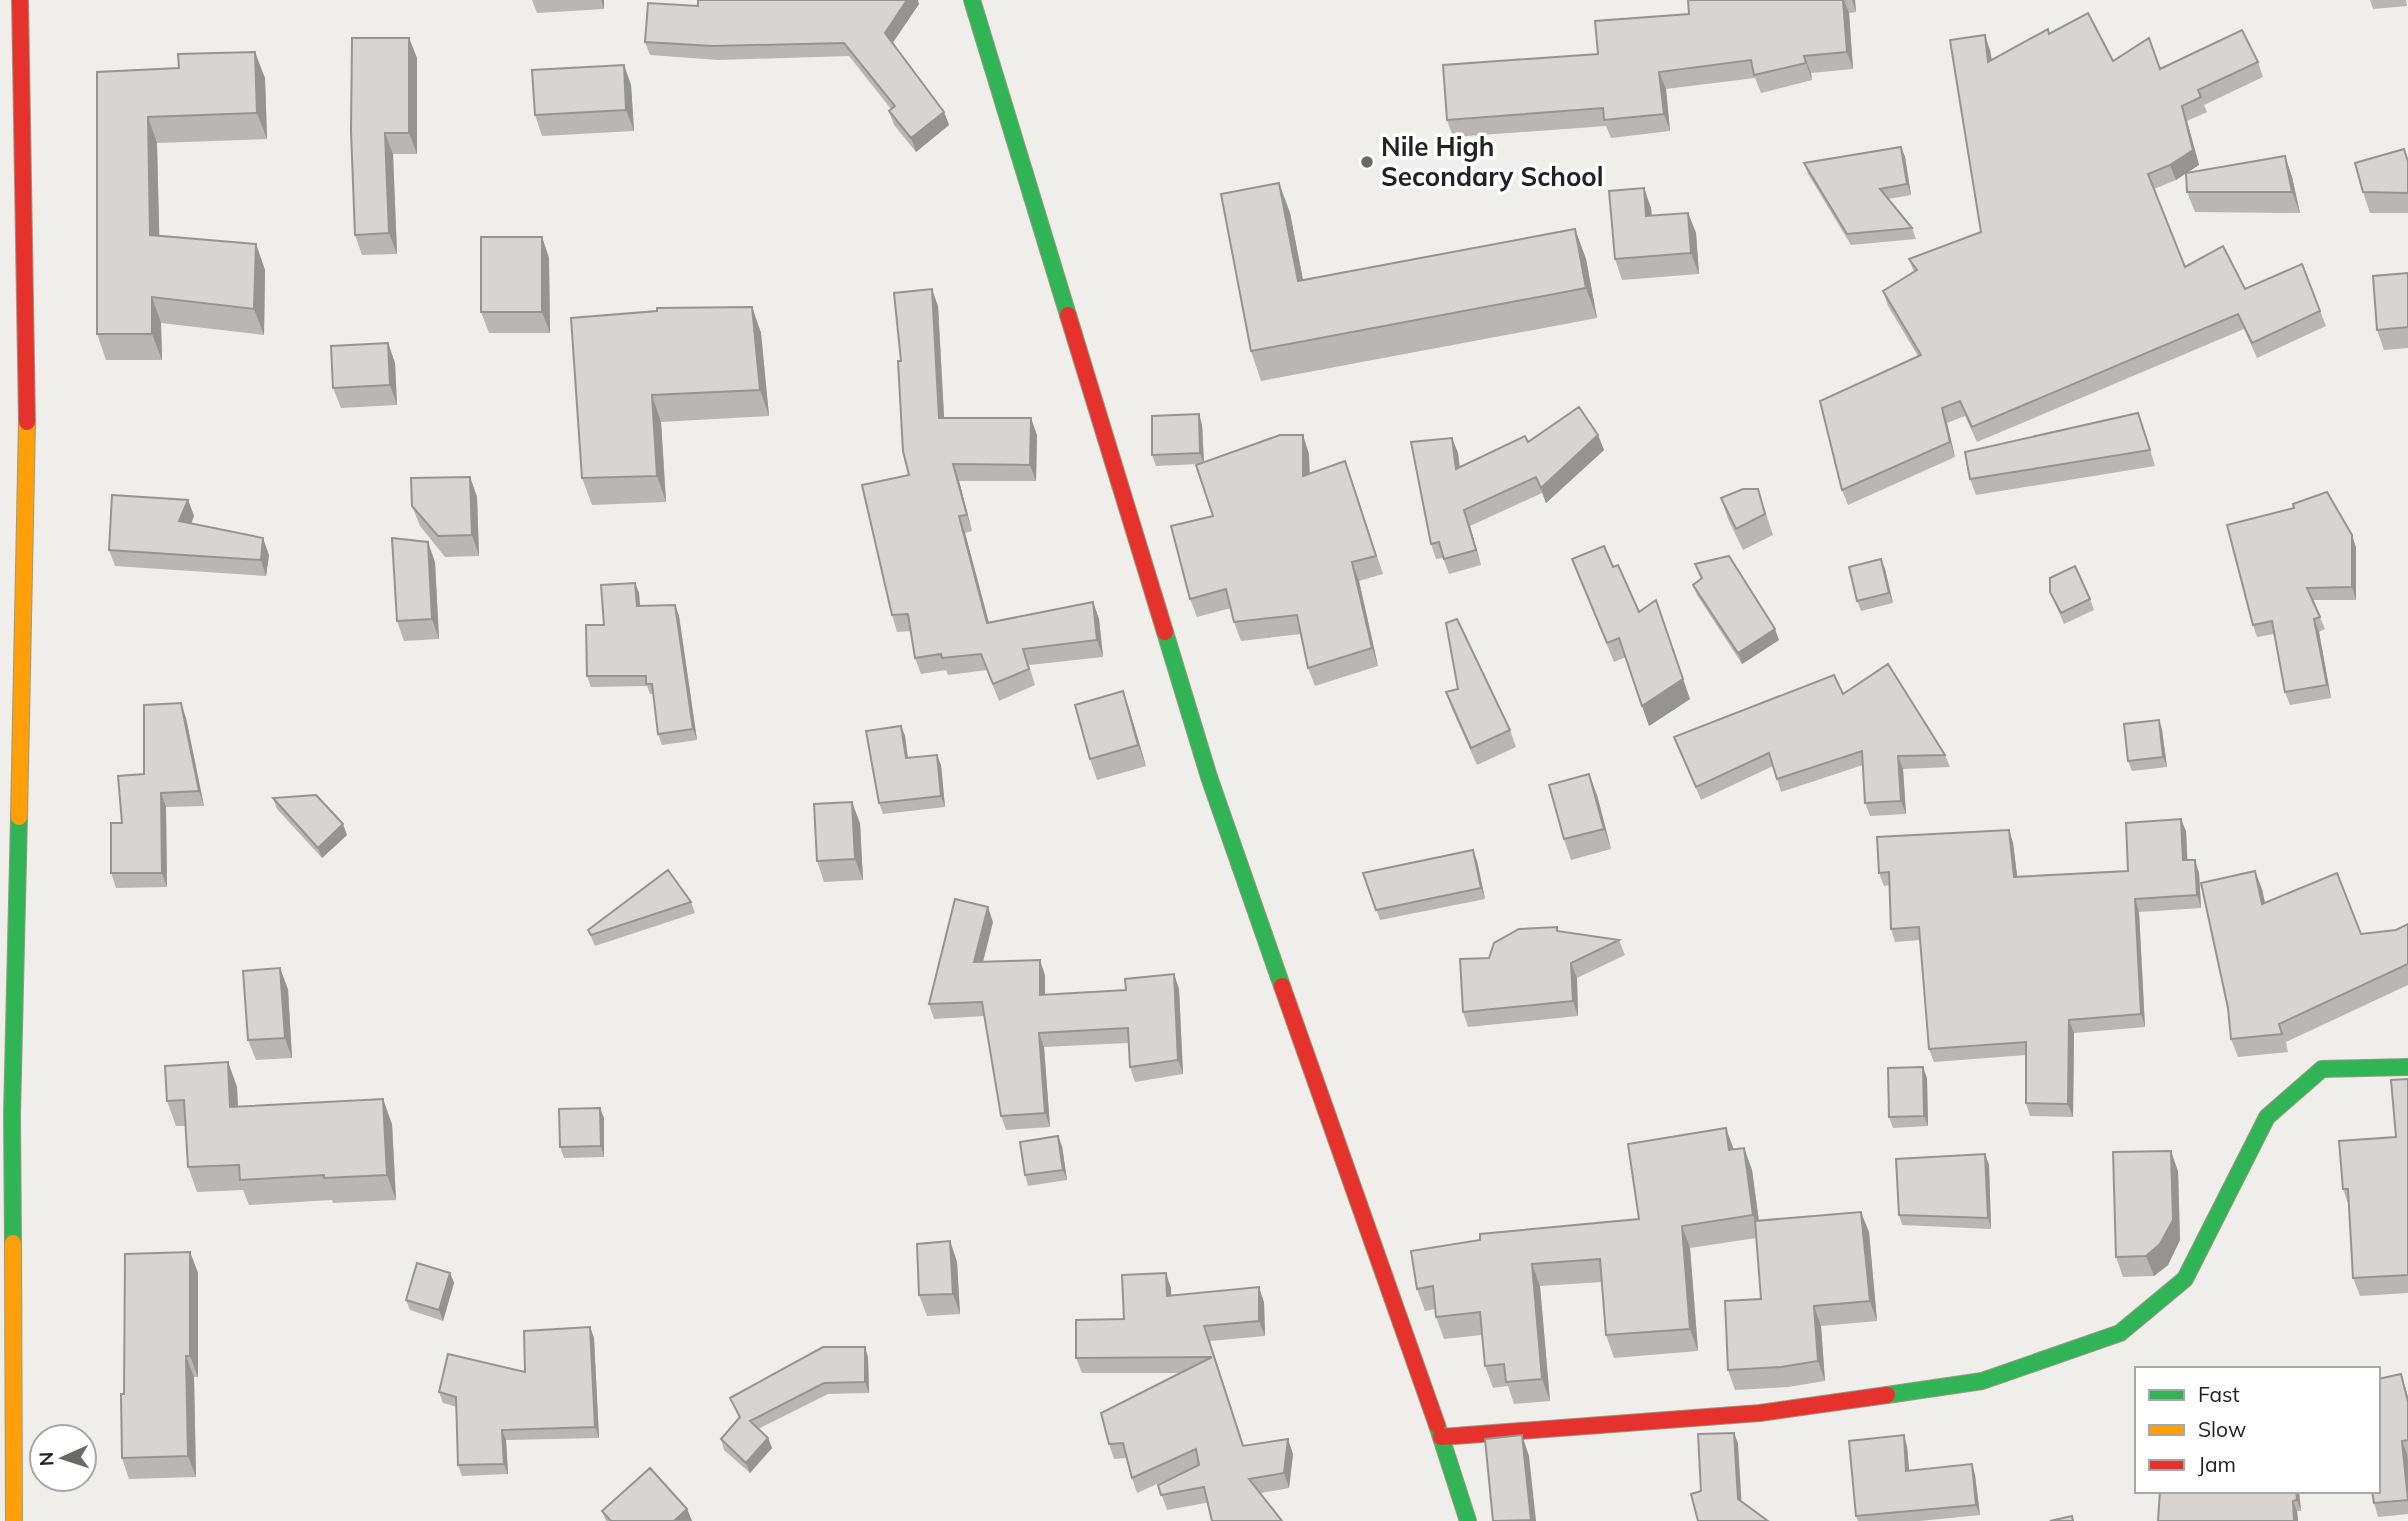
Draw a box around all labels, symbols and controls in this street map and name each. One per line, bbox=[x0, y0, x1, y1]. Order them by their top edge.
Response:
place label: Nile High Secondary School bbox=[1381, 130, 1604, 193]
marker: Nile High Secondary School bbox=[1359, 154, 1375, 170]
legend bbox=[2135, 1367, 2380, 1493]
text: Fast bbox=[2198, 1381, 2240, 1407]
text: Slow bbox=[2198, 1416, 2246, 1442]
north arrow bbox=[28, 1423, 98, 1493]
text: N bbox=[34, 1451, 58, 1467]
text: Jam bbox=[2198, 1451, 2236, 1477]

